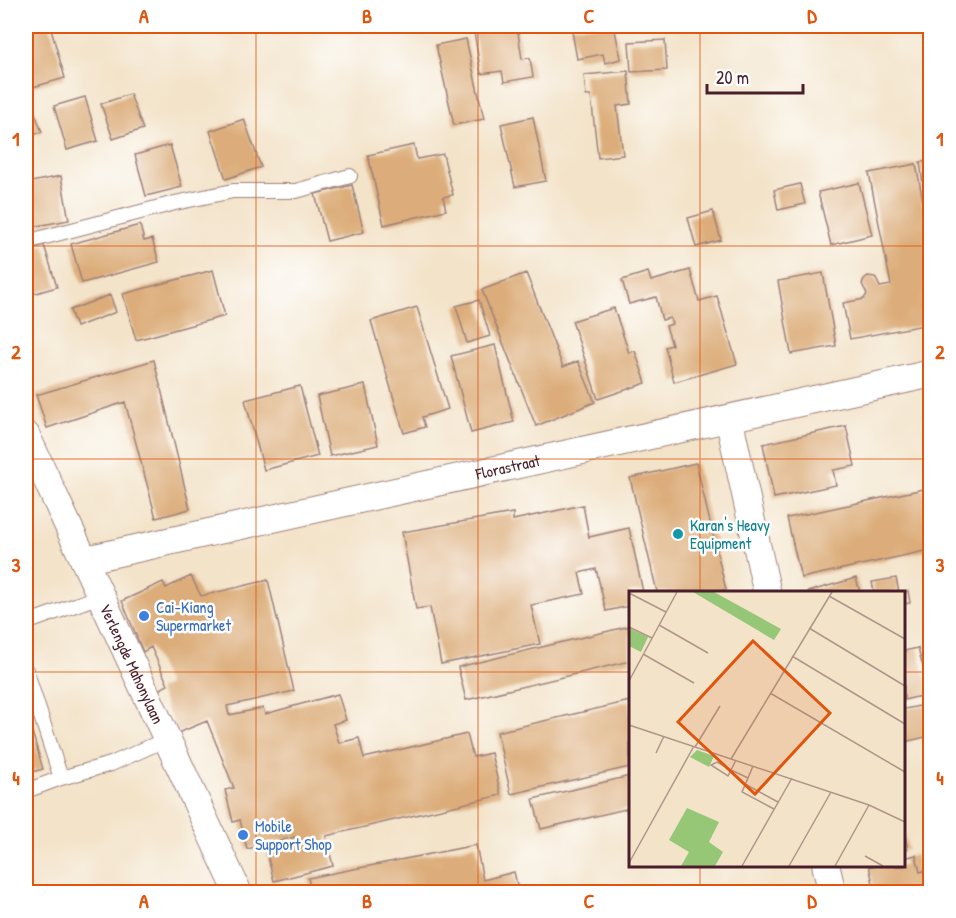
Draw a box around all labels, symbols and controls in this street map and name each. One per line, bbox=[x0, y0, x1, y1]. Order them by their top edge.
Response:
text: A bbox=[139, 2, 149, 29]
text: B bbox=[362, 2, 372, 29]
text: C bbox=[584, 2, 595, 29]
text: D bbox=[807, 2, 817, 29]
scale bar bbox=[707, 57, 803, 95]
text: 20 m bbox=[716, 65, 749, 90]
text: 1 bbox=[12, 125, 20, 152]
text: 1 bbox=[936, 125, 944, 152]
text: 2 bbox=[11, 338, 21, 365]
text: 2 bbox=[935, 338, 945, 365]
street label: Florastraat bbox=[473, 449, 543, 485]
place label: Karan's Heavy Equipment bbox=[690, 514, 770, 554]
marker: Karan's Heavy Equipment bbox=[671, 527, 685, 541]
text: 3 bbox=[12, 551, 21, 578]
text: 3 bbox=[936, 551, 945, 578]
inset map bbox=[629, 591, 905, 867]
place label: Cai-Kiang Supermarket bbox=[156, 596, 231, 636]
street label: Verlengde Mahonylaan bbox=[95, 600, 169, 727]
marker: Cai-Kiang Supermarket bbox=[137, 609, 151, 623]
text: 4 bbox=[12, 764, 20, 791]
text: 4 bbox=[936, 764, 944, 791]
place label: Mobile Support Shop bbox=[255, 815, 332, 855]
marker: Mobile Support Shop bbox=[236, 828, 250, 842]
text: A bbox=[139, 887, 149, 914]
text: B bbox=[362, 887, 372, 914]
text: C bbox=[584, 887, 595, 914]
text: D bbox=[807, 887, 817, 914]

